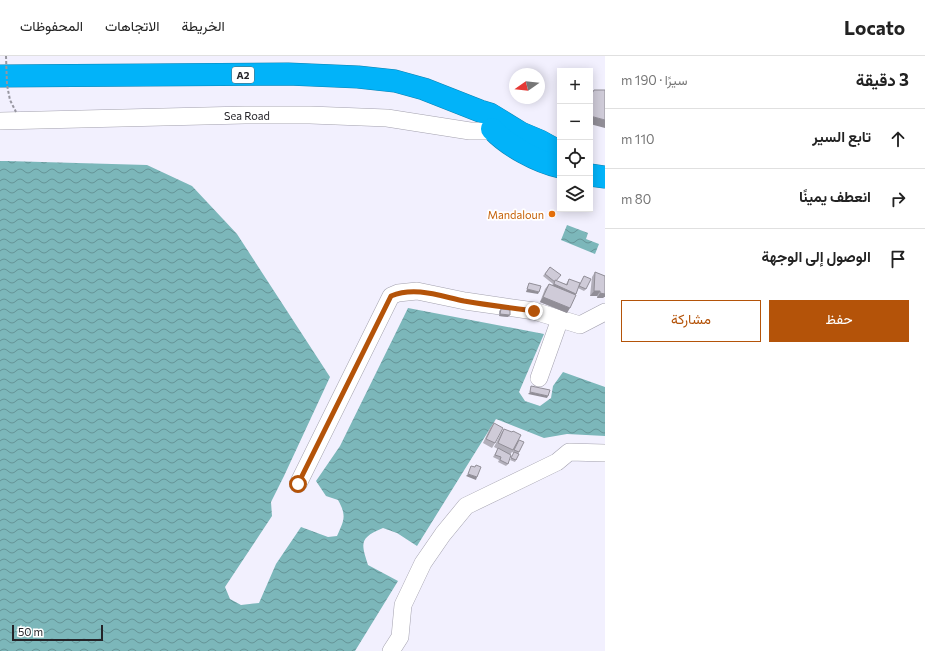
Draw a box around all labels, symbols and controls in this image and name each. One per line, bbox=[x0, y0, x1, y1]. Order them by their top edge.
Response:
text: Locato bbox=[844, 16, 905, 39]
text: المحفوظات bbox=[20, 17, 83, 34]
text: الاتجاهات bbox=[105, 17, 159, 34]
text: الخريطة bbox=[181, 17, 225, 34]
road number: A2 bbox=[232, 67, 254, 83]
north arrow bbox=[509, 68, 545, 104]
map controls bbox=[557, 68, 593, 212]
button: + bbox=[557, 68, 593, 104]
text: 3 دقيقة bbox=[856, 69, 909, 90]
text: سيرًا · 190 m bbox=[621, 72, 687, 88]
button: − bbox=[557, 104, 593, 140]
street label: Sea Road bbox=[224, 109, 270, 122]
text: تابع السير bbox=[812, 127, 871, 145]
icon: ahead bbox=[887, 128, 909, 150]
text: 110 m bbox=[621, 131, 654, 147]
button: locate bbox=[557, 140, 593, 176]
button: layers bbox=[557, 176, 593, 212]
text: انعطف يمينًا bbox=[799, 187, 871, 205]
icon: right bbox=[887, 188, 909, 210]
text: 80 m bbox=[621, 191, 651, 207]
place label: Mandaloun bbox=[488, 208, 544, 221]
marker: Mandaloun bbox=[547, 209, 557, 219]
text: الوصول إلى الوجهة bbox=[762, 247, 871, 265]
icon: arrive bbox=[887, 248, 909, 270]
button: مشاركة bbox=[621, 300, 761, 342]
button: حفظ bbox=[769, 300, 909, 342]
route end bbox=[525, 302, 543, 320]
route start bbox=[289, 475, 307, 493]
scale bar bbox=[12, 623, 103, 642]
text: 50 m bbox=[18, 625, 43, 638]

